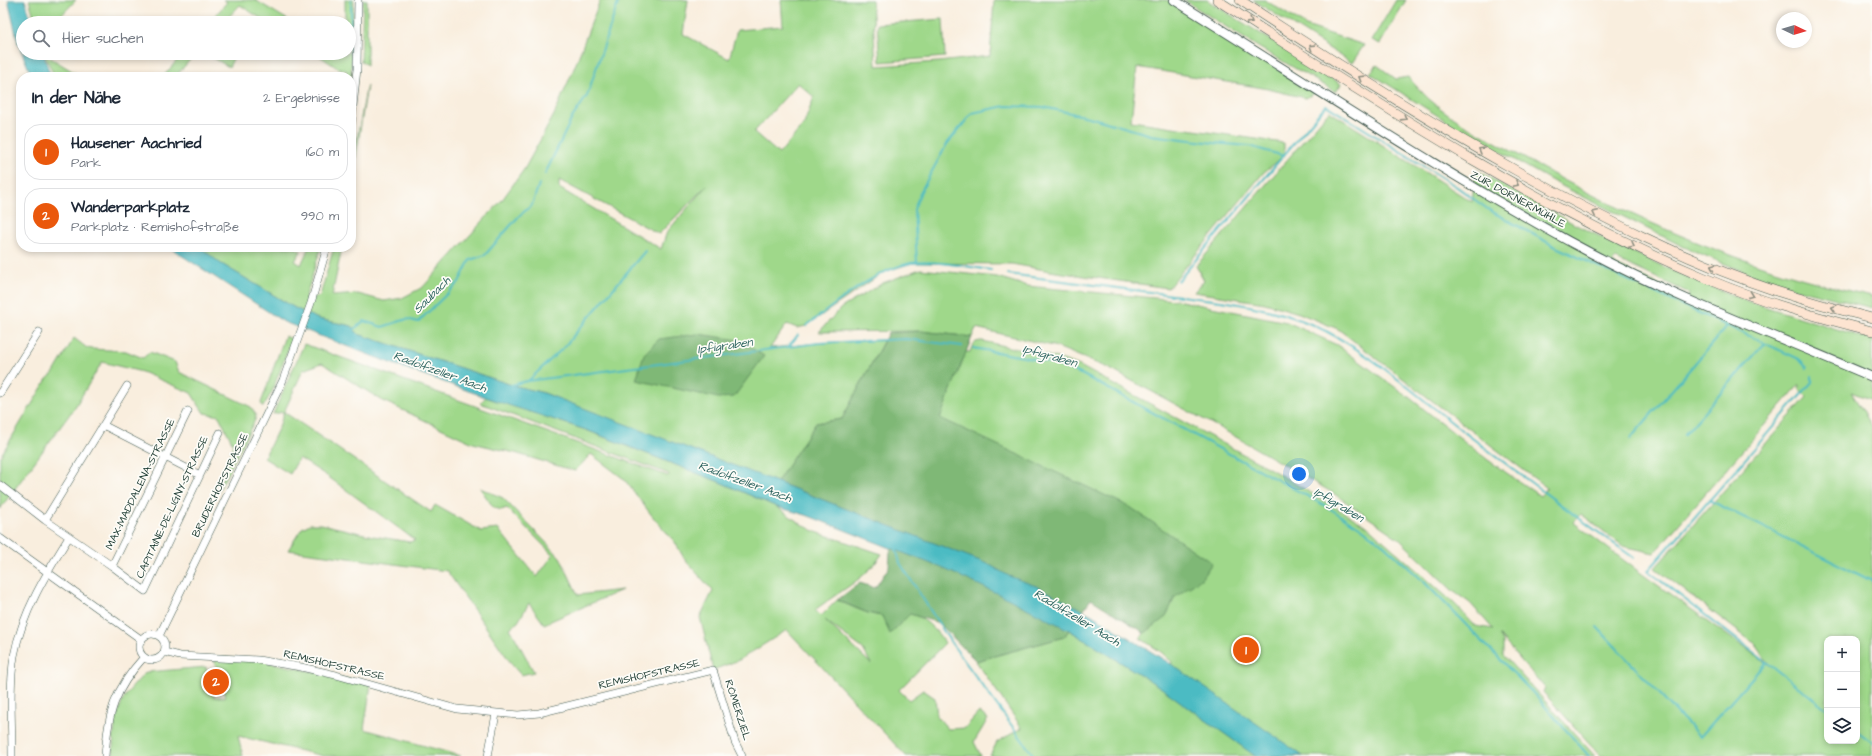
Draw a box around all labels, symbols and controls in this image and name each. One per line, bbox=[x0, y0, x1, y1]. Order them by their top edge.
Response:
north arrow bbox=[1776, 12, 1812, 48]
search box bbox=[16, 16, 356, 60]
one-way arrow bbox=[1246, 16, 1253, 24]
icon: search bbox=[30, 27, 52, 49]
text: Hier suchen bbox=[62, 28, 143, 49]
one-way arrow bbox=[1309, 44, 1316, 51]
one-way arrow bbox=[1358, 75, 1365, 83]
text: In der Nähe bbox=[32, 86, 121, 110]
text: 2 Ergebnisse bbox=[263, 89, 340, 107]
one-way arrow bbox=[1400, 114, 1407, 121]
text: Hausener Aachried bbox=[71, 133, 201, 154]
text: 1 bbox=[45, 143, 47, 161]
text: 160 m bbox=[306, 143, 339, 161]
one-way arrow bbox=[1478, 148, 1485, 155]
text: Park bbox=[71, 154, 101, 172]
street label: ZUR DORNERMÜHLE bbox=[1468, 167, 1569, 232]
one-way arrow bbox=[1512, 179, 1520, 187]
text: Wanderparkplatz bbox=[71, 197, 190, 218]
text: 2 bbox=[42, 207, 50, 225]
text: 990 m bbox=[301, 207, 339, 225]
one-way arrow bbox=[1592, 210, 1599, 218]
text: Parkplatz · Remishofstraße bbox=[71, 218, 239, 236]
one-way arrow bbox=[1627, 240, 1635, 247]
one-way arrow bbox=[1710, 264, 1717, 272]
water label: Saubach bbox=[410, 272, 455, 317]
one-way arrow bbox=[1748, 291, 1755, 299]
one-way arrow bbox=[1831, 305, 1838, 313]
water label: Ipfigraben bbox=[696, 334, 755, 359]
water label: Ipfigraben bbox=[1021, 340, 1080, 373]
water label: Radolfzeller Aach bbox=[391, 347, 490, 397]
street label: MAX-MADDALENA-STRASSE bbox=[102, 415, 179, 552]
street label: BRUDERHOFSTRASSE bbox=[188, 430, 252, 540]
street label: CAPITAINE-DE-LIGNY-STRASSE bbox=[132, 433, 212, 581]
water label: Radolfzeller Aach bbox=[696, 457, 795, 507]
your location bbox=[1289, 464, 1309, 484]
water label: Ipfigraben bbox=[1310, 483, 1368, 528]
water label: Radolfzeller Aach bbox=[1031, 585, 1124, 651]
pin: 1 bbox=[1233, 635, 1259, 665]
map controls bbox=[1824, 636, 1860, 744]
button: + bbox=[1824, 636, 1860, 672]
street label: REMISHOFSTRASSE bbox=[282, 646, 386, 684]
street label: REMISHOFSTRASSE bbox=[597, 655, 701, 693]
pin: 2 bbox=[203, 667, 229, 697]
button: − bbox=[1824, 672, 1860, 708]
street label: RÖMERZIEL bbox=[721, 678, 755, 743]
button: layers bbox=[1824, 708, 1860, 744]

